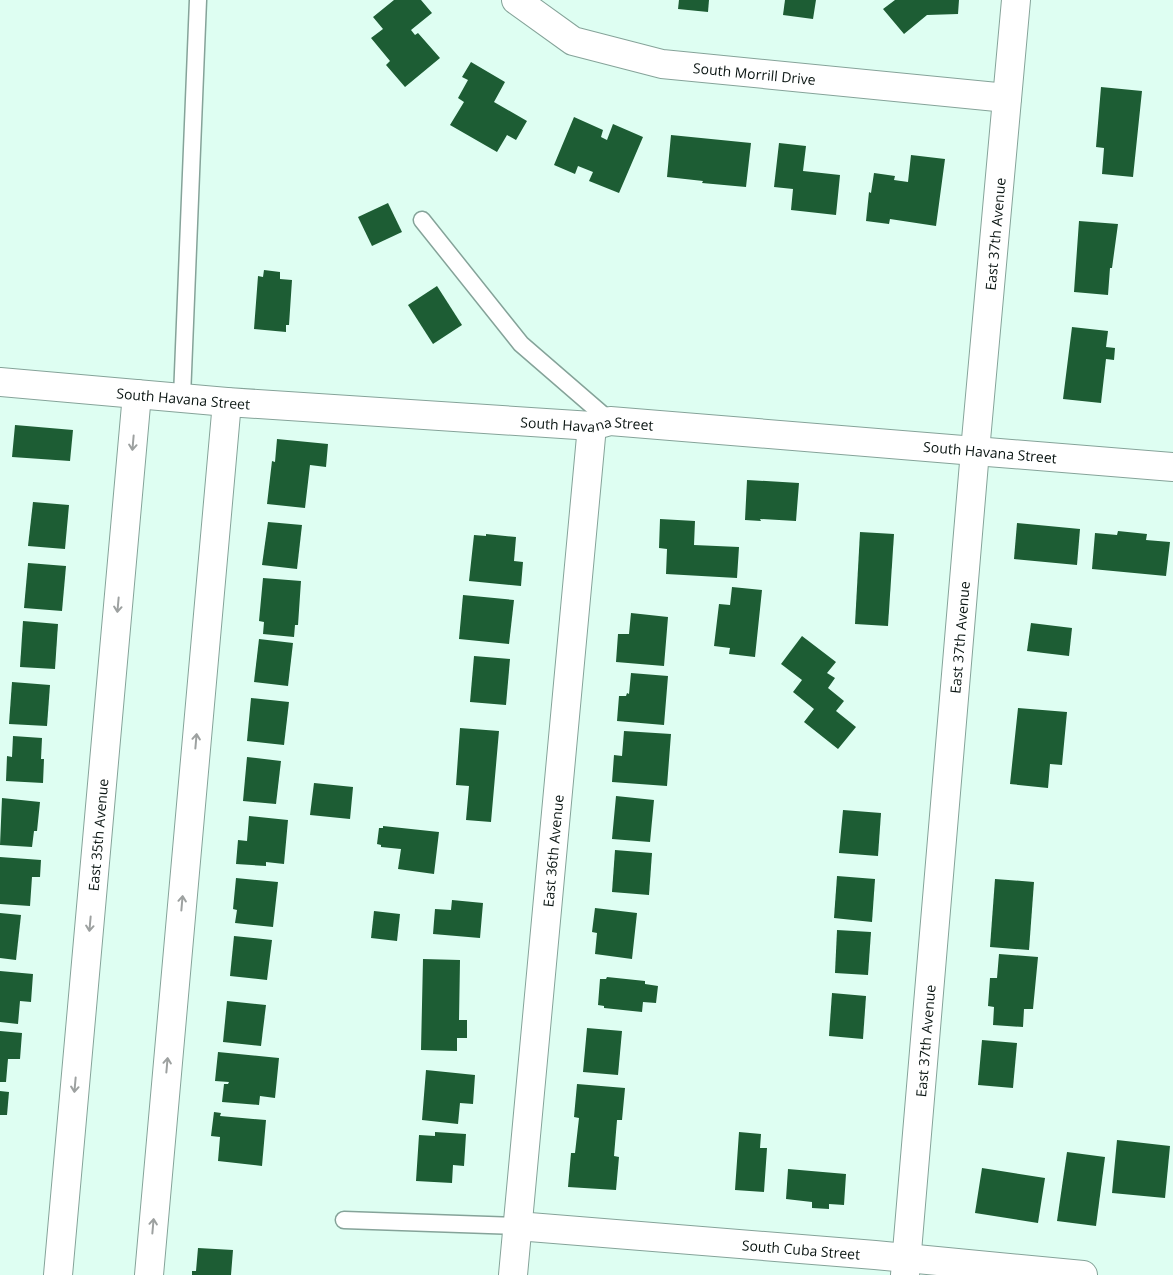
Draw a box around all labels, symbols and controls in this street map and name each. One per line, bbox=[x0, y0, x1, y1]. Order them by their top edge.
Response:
street label: South Morrill Drive bbox=[692, 58, 817, 89]
street label: East 37th Avenue bbox=[980, 177, 1009, 291]
street label: South Havana Street bbox=[116, 383, 251, 413]
street label: South Havana Street bbox=[520, 412, 654, 436]
one-way arrow bbox=[128, 435, 138, 451]
street label: South Havana Street bbox=[922, 437, 1058, 467]
street label: East 37th Avenue bbox=[945, 580, 973, 694]
one-way arrow bbox=[113, 597, 123, 613]
one-way arrow bbox=[192, 733, 201, 749]
street label: East 35th Avenue bbox=[83, 778, 112, 892]
street label: East 36th Avenue bbox=[538, 794, 567, 908]
one-way arrow bbox=[177, 895, 187, 911]
one-way arrow bbox=[85, 915, 94, 931]
street label: East 37th Avenue bbox=[911, 984, 939, 1098]
one-way arrow bbox=[163, 1057, 172, 1073]
one-way arrow bbox=[70, 1077, 80, 1093]
one-way arrow bbox=[148, 1219, 158, 1235]
street label: South Cuba Street bbox=[741, 1235, 861, 1263]

